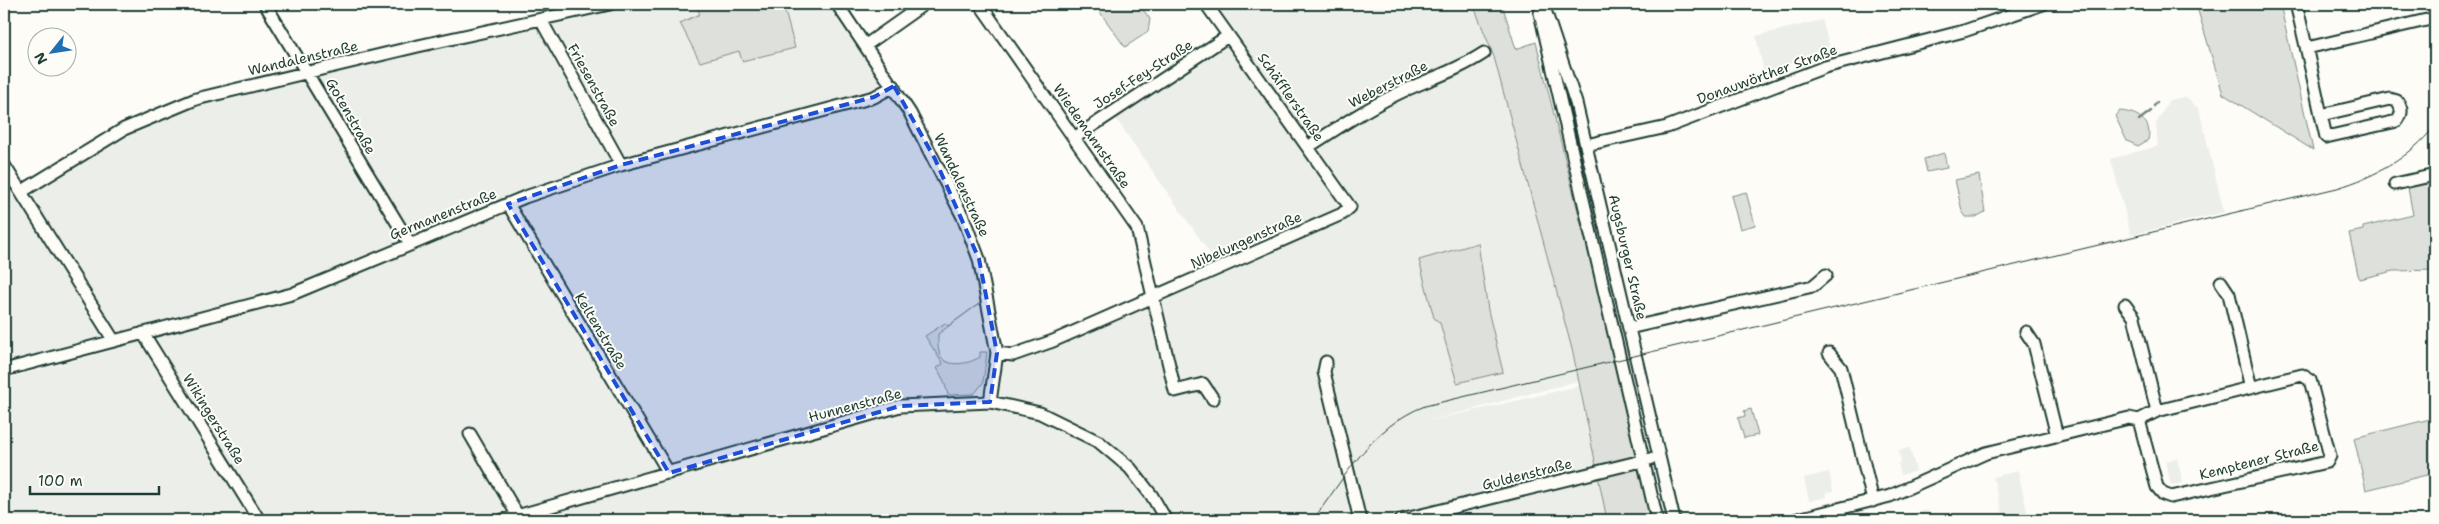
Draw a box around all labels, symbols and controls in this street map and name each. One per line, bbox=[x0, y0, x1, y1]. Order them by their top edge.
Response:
north arrow bbox=[28, 28, 78, 78]
street label: Josef-Fey-Straße bbox=[1090, 35, 1196, 113]
street label: Wandalenstraße bbox=[246, 37, 360, 79]
street label: Friesenstraße bbox=[564, 40, 624, 130]
street label: Donauwörther Straße bbox=[1694, 40, 1840, 108]
text: N bbox=[30, 49, 51, 68]
street label: Schäfflerstraße bbox=[1254, 49, 1328, 145]
street label: Weberstraße bbox=[1345, 56, 1431, 112]
street label: Gotenstraße bbox=[322, 75, 380, 157]
street label: Wiedemannstraße bbox=[1049, 80, 1135, 192]
street label: Wandalenstraße bbox=[930, 130, 994, 240]
street label: Germanenstraße bbox=[387, 184, 499, 244]
street label: Augsburger Straße bbox=[1605, 192, 1651, 322]
street label: Nibelungenstraße bbox=[1188, 207, 1304, 273]
street label: Keltenstraße bbox=[571, 289, 631, 373]
street label: Wikingerstraße bbox=[179, 370, 249, 468]
street label: Hunnenstraße bbox=[806, 384, 904, 426]
street label: Kemptener Straße bbox=[2197, 436, 2321, 484]
street label: Guldenstraße bbox=[1480, 454, 1574, 494]
scale bar bbox=[30, 464, 159, 496]
text: 100 m bbox=[38, 471, 83, 491]

